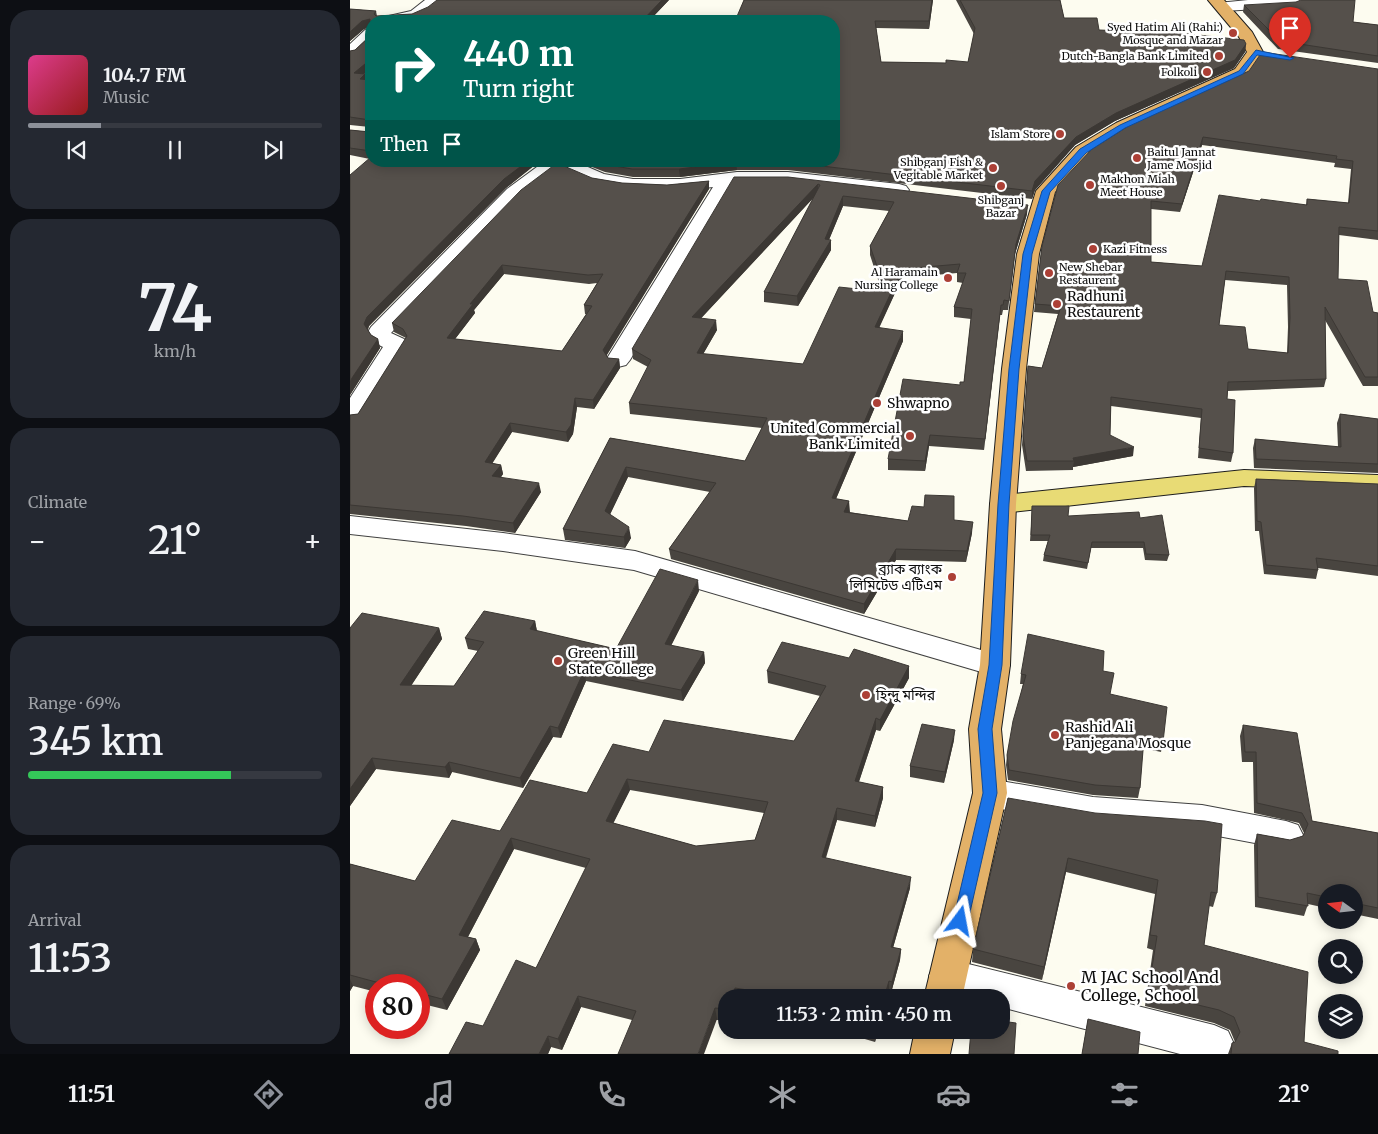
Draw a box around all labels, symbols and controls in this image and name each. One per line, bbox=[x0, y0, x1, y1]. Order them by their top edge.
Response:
pin bbox=[1269, 7, 1311, 58]
icon: arrive bbox=[1276, 14, 1304, 42]
place label: Syed Hatim Ali (Rahi:) Mosque and Mazar bbox=[1107, 20, 1223, 47]
marker: Syed Hatim Ali (Rahi:) Mosque and Mazar bbox=[1227, 27, 1239, 39]
text: 440 m bbox=[463, 32, 574, 76]
icon: right bbox=[380, 35, 445, 100]
place label: Dutch-Bangla Bank Limited bbox=[1061, 49, 1209, 63]
marker: Dutch-Bangla Bank Limited bbox=[1213, 50, 1225, 62]
text: 104.7 FM bbox=[103, 63, 186, 87]
place label: Folkoli bbox=[1161, 65, 1197, 79]
marker: Folkoli bbox=[1201, 66, 1213, 78]
text: Turn right bbox=[463, 75, 574, 103]
text: Music bbox=[103, 87, 149, 107]
place label: Islam Store bbox=[991, 127, 1050, 141]
marker: Islam Store bbox=[1054, 128, 1066, 140]
icon: arrive bbox=[438, 130, 466, 158]
text: Then bbox=[380, 132, 428, 156]
icon: previous bbox=[63, 136, 91, 164]
icon: pause bbox=[161, 136, 189, 164]
icon: next bbox=[259, 136, 287, 164]
place label: Baitul Jannat Jame Mosjid bbox=[1146, 145, 1216, 172]
marker: Baitul Jannat Jame Mosjid bbox=[1131, 152, 1143, 164]
place label: Shibganj Fish & Vegitable Market bbox=[893, 155, 984, 182]
marker: Shibganj Fish & Vegitable Market bbox=[987, 162, 999, 174]
place label: Makhon Miah Meet House bbox=[1100, 172, 1176, 199]
marker: Makhon Miah Meet House bbox=[1084, 179, 1096, 191]
marker: Shibganj Bazar bbox=[995, 180, 1007, 192]
place label: Shibganj Bazar bbox=[978, 193, 1024, 220]
place label: Kazi Fitness bbox=[1103, 242, 1167, 256]
marker: Kazi Fitness bbox=[1087, 243, 1099, 255]
place label: New Shebar Restaurent bbox=[1059, 260, 1122, 287]
place label: Al Haramain Nursing College bbox=[855, 265, 939, 292]
text: 74 bbox=[138, 267, 212, 349]
marker: New Shebar Restaurent bbox=[1043, 267, 1055, 279]
marker: Al Haramain Nursing College bbox=[942, 272, 954, 284]
place label: Radhuni Restaurent bbox=[1067, 287, 1141, 321]
marker: Radhuni Restaurent bbox=[1051, 298, 1063, 310]
text: km/h bbox=[154, 341, 196, 361]
place label: Shwapno bbox=[887, 394, 949, 412]
marker: Shwapno bbox=[871, 397, 883, 409]
place label: United Commercial Bank Limited bbox=[770, 419, 901, 453]
marker: United Commercial Bank Limited bbox=[904, 430, 916, 442]
text: Climate bbox=[28, 492, 87, 512]
text: 21° bbox=[148, 517, 202, 564]
text: − bbox=[28, 523, 47, 559]
text: + bbox=[303, 523, 322, 559]
place label: ব্র্যাক ব্যাংক লিমিটেড এটিএম bbox=[848, 560, 943, 594]
marker: ব্র্যাক ব্যাংক লিমিটেড এটিএম bbox=[946, 571, 958, 583]
place label: Green Hill State College bbox=[568, 644, 654, 678]
marker: Green Hill State College bbox=[552, 655, 564, 667]
place label: হিন্দু মন্দির bbox=[875, 686, 936, 704]
marker: হিন্দু মন্দির bbox=[860, 689, 872, 701]
text: Range · 69% bbox=[28, 693, 121, 713]
text: 345 km bbox=[28, 718, 163, 765]
place label: Rashid Ali Panjegana Mosque bbox=[1065, 718, 1191, 752]
marker: Rashid Ali Panjegana Mosque bbox=[1049, 729, 1061, 741]
north arrow bbox=[1318, 884, 1362, 929]
map controls bbox=[1318, 884, 1363, 1039]
position arrow bbox=[933, 894, 985, 946]
text: Arrival bbox=[28, 910, 81, 930]
text: 11:53 bbox=[28, 935, 112, 982]
button: search bbox=[1318, 939, 1363, 984]
place label: M JAC School And College, School bbox=[1081, 967, 1219, 1005]
speed limit sign: 80 bbox=[365, 974, 430, 1039]
marker: M JAC School And College, School bbox=[1065, 980, 1077, 992]
button: layers bbox=[1318, 994, 1363, 1039]
text: 11:53 · 2 min · 450 m bbox=[776, 1002, 952, 1026]
icon: directions bbox=[251, 1077, 286, 1112]
icon: music bbox=[422, 1077, 457, 1112]
icon: phone bbox=[594, 1077, 629, 1112]
icon: climate bbox=[765, 1077, 800, 1112]
icon: car bbox=[936, 1077, 971, 1112]
icon: filters bbox=[1107, 1077, 1142, 1112]
text: 11:51 bbox=[68, 1080, 115, 1108]
text: 21° bbox=[1278, 1080, 1310, 1108]

